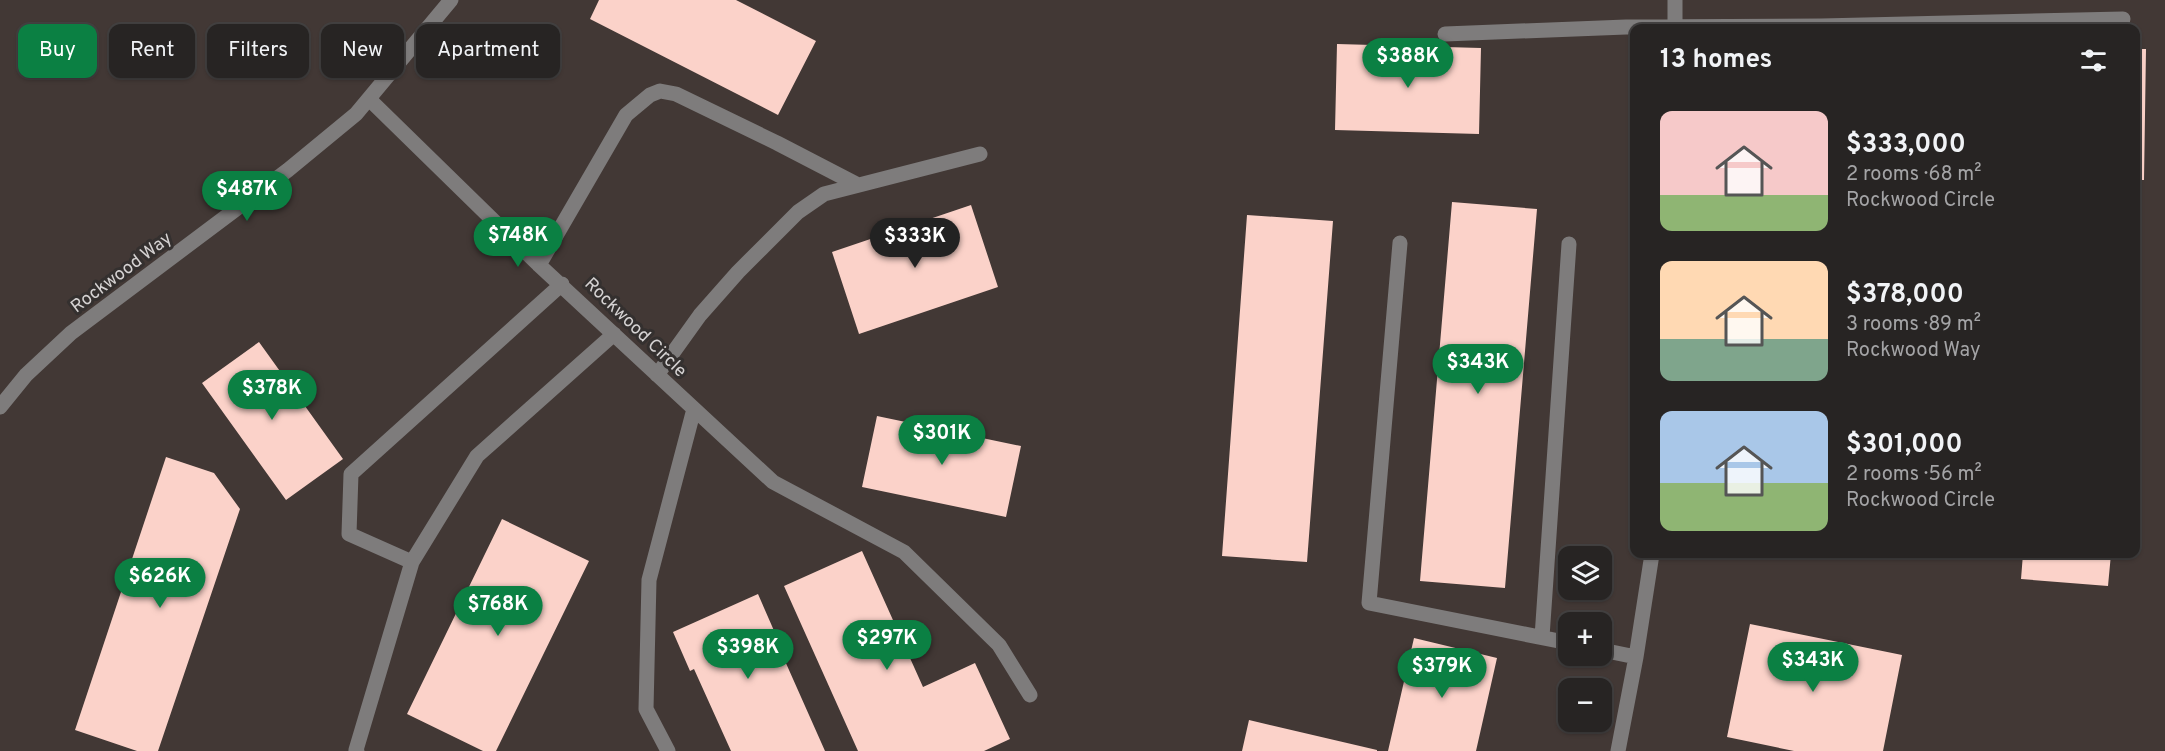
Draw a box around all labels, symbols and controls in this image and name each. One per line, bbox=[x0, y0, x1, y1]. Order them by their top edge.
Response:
chip: Buy bbox=[18, 24, 97, 78]
chip: Rent bbox=[109, 24, 195, 78]
chip: Filters bbox=[207, 24, 309, 78]
chip: New bbox=[321, 24, 404, 78]
chip: Apartment bbox=[416, 24, 560, 78]
pin: $388K bbox=[1366, 38, 1450, 89]
text: $388K bbox=[1376, 44, 1440, 70]
text: 13 homes bbox=[1660, 44, 1772, 77]
icon: filters bbox=[2077, 44, 2110, 77]
text: $333,000 bbox=[1846, 129, 1966, 162]
icon: home bbox=[1708, 135, 1780, 207]
text: 2 rooms · 68 m² bbox=[1846, 162, 1982, 188]
pin: $487K bbox=[205, 171, 289, 222]
text: $487K bbox=[216, 177, 278, 203]
text: Rockwood Circle bbox=[1846, 188, 1995, 214]
pin: $748K bbox=[476, 217, 560, 268]
pin: $333K bbox=[873, 218, 957, 269]
text: $748K bbox=[488, 223, 548, 249]
text: $333K bbox=[884, 224, 946, 250]
street label: Rockwood Way bbox=[67, 228, 177, 319]
street label: Rockwood Circle bbox=[579, 273, 691, 383]
text: $378,000 bbox=[1846, 279, 1964, 312]
icon: home bbox=[1708, 285, 1780, 357]
text: 3 rooms · 89 m² bbox=[1846, 312, 1981, 338]
text: Rockwood Way bbox=[1846, 338, 1981, 364]
pin: $343K bbox=[1436, 344, 1520, 395]
text: $343K bbox=[1447, 350, 1509, 376]
pin: $378K bbox=[230, 370, 314, 421]
text: $378K bbox=[242, 376, 302, 402]
pin: $301K bbox=[900, 415, 984, 466]
text: $301K bbox=[912, 421, 972, 447]
text: $301,000 bbox=[1846, 429, 1963, 462]
icon: home bbox=[1708, 435, 1780, 507]
text: 2 rooms · 56 m² bbox=[1846, 462, 1982, 488]
text: Rockwood Circle bbox=[1846, 488, 1995, 514]
map controls bbox=[1558, 546, 1612, 732]
button: layers bbox=[1558, 546, 1612, 600]
pin: $626K bbox=[118, 558, 202, 609]
text: $626K bbox=[128, 564, 192, 590]
pin: $768K bbox=[456, 586, 540, 637]
text: $768K bbox=[468, 592, 528, 618]
button: + bbox=[1558, 612, 1612, 666]
pin: $297K bbox=[845, 620, 929, 671]
text: $297K bbox=[856, 626, 918, 652]
pin: $398K bbox=[706, 629, 790, 680]
text: $398K bbox=[717, 635, 780, 661]
pin: $343K bbox=[1771, 642, 1855, 693]
pin: $379K bbox=[1400, 648, 1484, 699]
text: $343K bbox=[1782, 648, 1844, 674]
text: $379K bbox=[1412, 654, 1472, 680]
button: − bbox=[1558, 678, 1612, 732]

